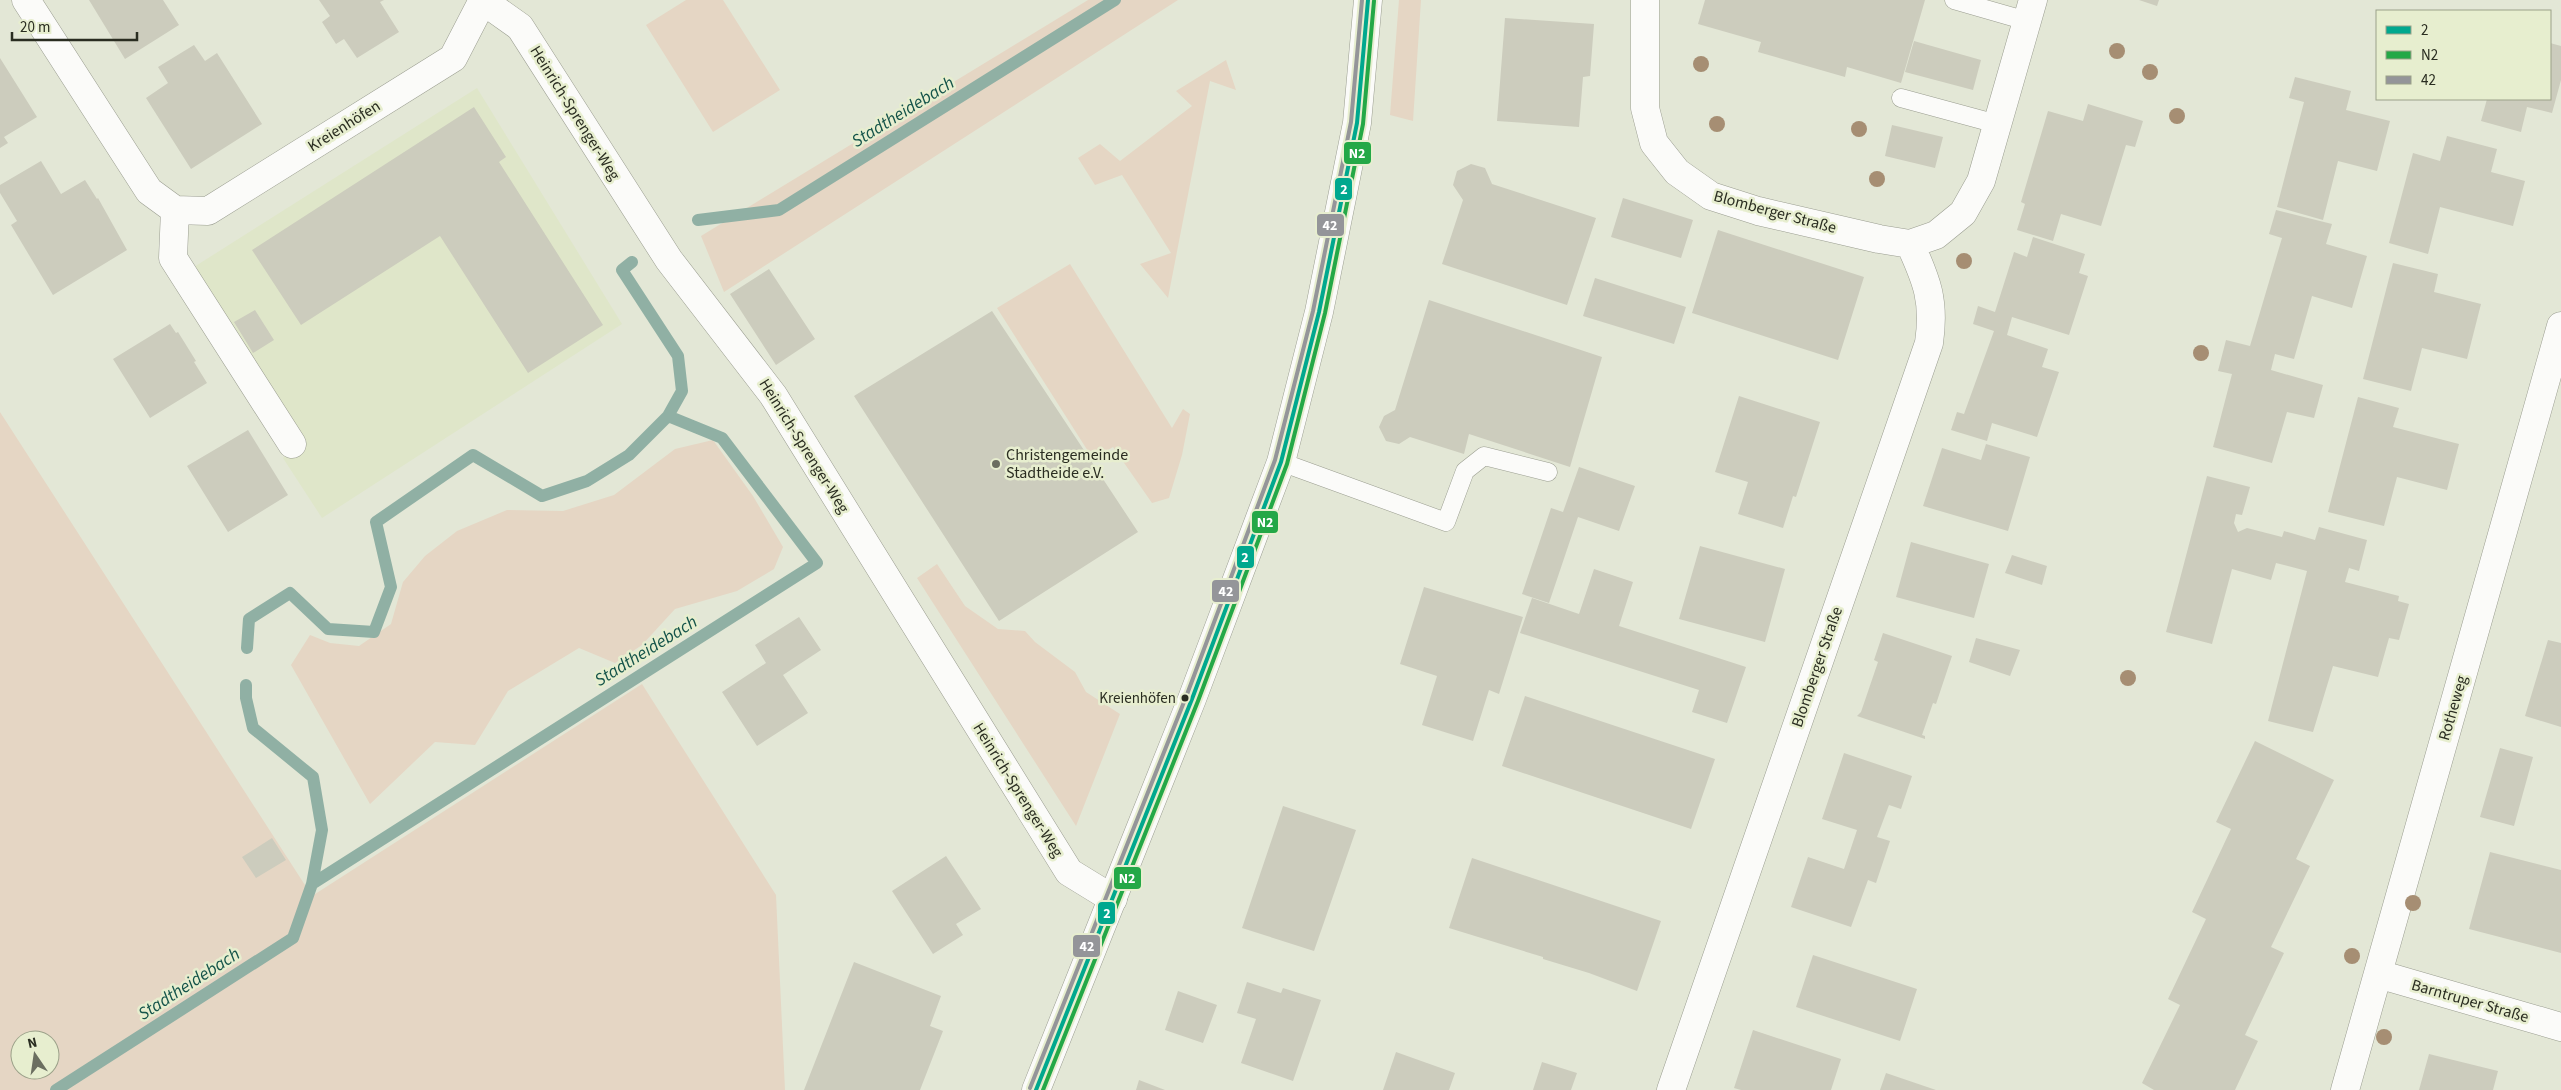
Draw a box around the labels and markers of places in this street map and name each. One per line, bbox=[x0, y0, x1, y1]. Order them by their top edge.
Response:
place label: Christengemeinde Stadtheide e.V. bbox=[1006, 444, 1128, 484]
marker: Christengemeinde Stadtheide e.V. bbox=[990, 458, 1002, 470]
place label: Kreienhöfen bbox=[1099, 688, 1176, 709]
marker: Kreienhöfen bbox=[1180, 693, 1190, 703]

